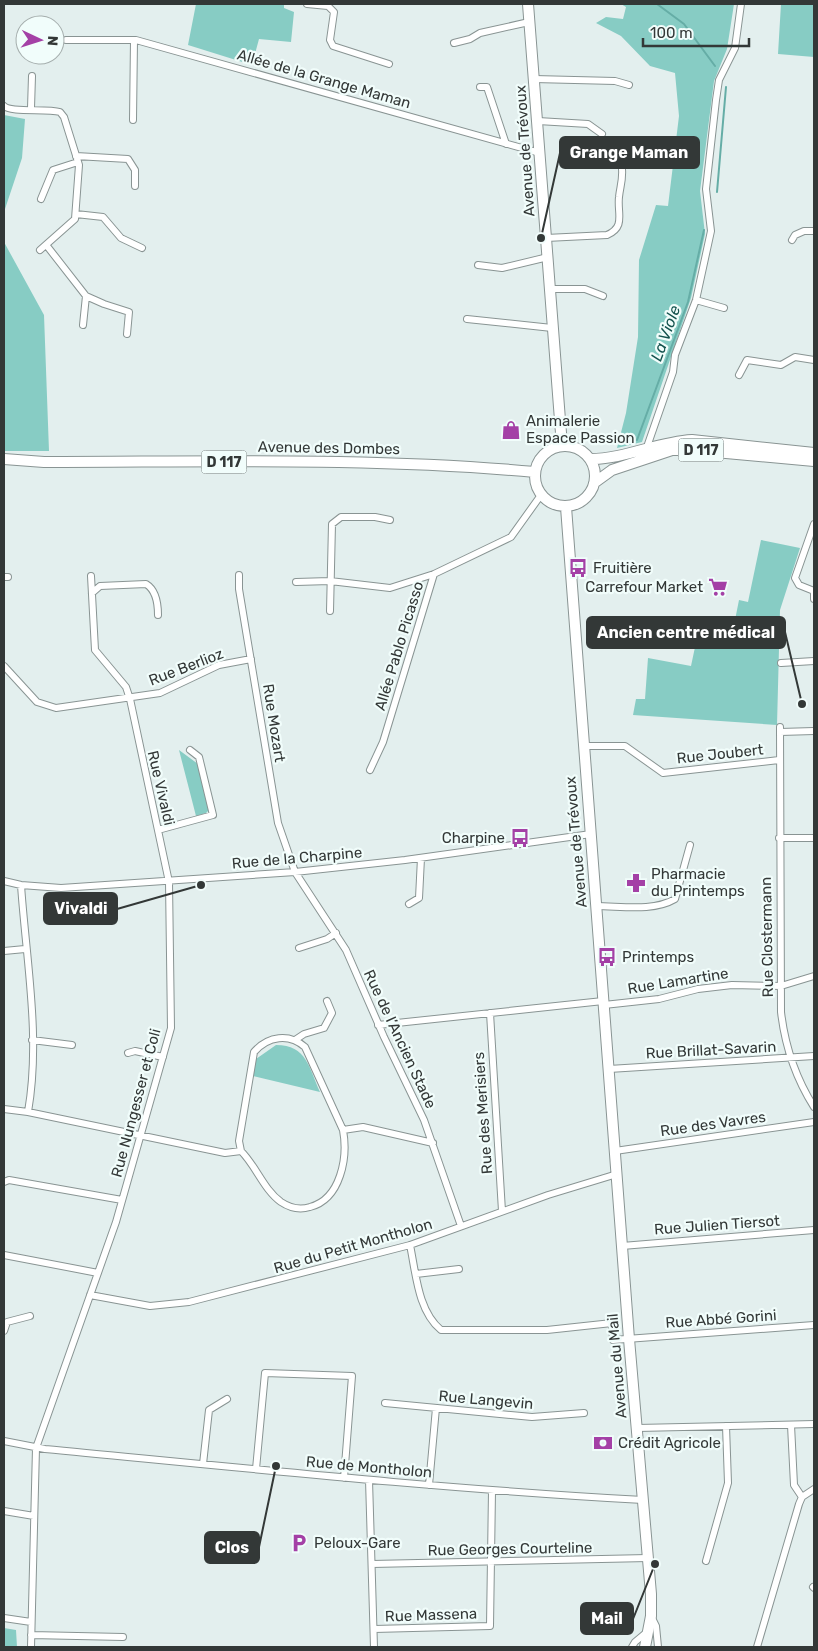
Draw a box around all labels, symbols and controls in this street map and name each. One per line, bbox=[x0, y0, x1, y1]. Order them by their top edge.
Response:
north arrow bbox=[15, 15, 65, 65]
scale bar bbox=[643, 15, 749, 47]
text: 100 m bbox=[650, 24, 692, 42]
text: N bbox=[44, 35, 61, 46]
street label: Allée de la Grange Maman bbox=[235, 46, 413, 112]
street label: Avenue de Trévoux bbox=[511, 85, 539, 217]
callout: Grange Maman bbox=[560, 137, 699, 168]
text: Grange Maman bbox=[570, 143, 688, 162]
water label: La Viole bbox=[647, 303, 684, 364]
place label: Animalerie Espace Passion bbox=[526, 412, 635, 447]
shop icon: Animalerie Espace Passion bbox=[500, 419, 522, 441]
street label: Avenue des Dombes bbox=[258, 438, 401, 458]
road number: D 117 bbox=[678, 438, 724, 462]
road number: D 117 bbox=[202, 451, 246, 474]
bus stop icon: Fruitière bbox=[567, 557, 589, 579]
place label: Fruitière bbox=[593, 559, 652, 577]
supermarket icon: Carrefour Market bbox=[707, 576, 729, 598]
place label: Carrefour Market bbox=[585, 578, 703, 596]
street label: Allée Pablo Picasso bbox=[371, 579, 427, 713]
callout: Ancien centre médical bbox=[587, 617, 785, 648]
text: Ancien centre médical bbox=[597, 623, 775, 642]
street label: Rue Berlioz bbox=[146, 644, 226, 689]
street label: Rue Mozart bbox=[259, 683, 289, 763]
street label: Rue Joubert bbox=[676, 740, 764, 767]
street label: Rue Vivaldi bbox=[144, 749, 178, 827]
street label: Avenue de Trévoux bbox=[561, 776, 591, 908]
bus stop icon: Charpine bbox=[509, 827, 531, 849]
place label: Charpine bbox=[442, 829, 505, 847]
street label: Rue de la Charpine bbox=[231, 843, 363, 873]
place label: Pharmacie du Printemps bbox=[651, 865, 745, 900]
pharmacy icon: Pharmacie du Printemps bbox=[625, 872, 647, 894]
street label: Rue Clostermann bbox=[757, 877, 777, 997]
callout: Vivaldi bbox=[44, 893, 117, 924]
text: Vivaldi bbox=[54, 899, 108, 918]
bus stop icon: Printemps bbox=[596, 946, 618, 968]
place label: Printemps bbox=[622, 948, 694, 966]
street label: Rue Lamartine bbox=[626, 964, 730, 998]
street label: Rue de l’Ancien Stade bbox=[360, 967, 440, 1111]
street label: Rue Nungesser et Coli bbox=[107, 1027, 165, 1179]
street label: Rue Brillat-Savarin bbox=[645, 1038, 777, 1062]
street label: Rue des Merisiers bbox=[470, 1051, 496, 1175]
street label: Rue des Vavres bbox=[659, 1108, 767, 1140]
street label: Rue Julien Tiersot bbox=[654, 1212, 781, 1238]
street label: Rue du Petit Montholon bbox=[272, 1215, 434, 1277]
street label: Rue Abbé Gorini bbox=[665, 1306, 777, 1332]
street label: Avenue du Mail bbox=[603, 1313, 631, 1419]
street label: Rue Langevin bbox=[438, 1387, 534, 1413]
bank icon: Crédit Agricole bbox=[592, 1432, 614, 1454]
place label: Crédit Agricole bbox=[618, 1434, 721, 1452]
street label: Rue de Montholon bbox=[305, 1453, 433, 1481]
callout: Clos bbox=[205, 1532, 259, 1563]
parking icon: Peloux-Gare bbox=[288, 1532, 310, 1554]
place label: Peloux-Gare bbox=[314, 1534, 401, 1552]
text: Clos bbox=[215, 1538, 249, 1557]
street label: Rue Georges Courteline bbox=[427, 1539, 593, 1559]
callout: Mail bbox=[581, 1603, 633, 1634]
street label: Rue Massena bbox=[385, 1604, 477, 1626]
text: Mail bbox=[591, 1609, 623, 1628]

